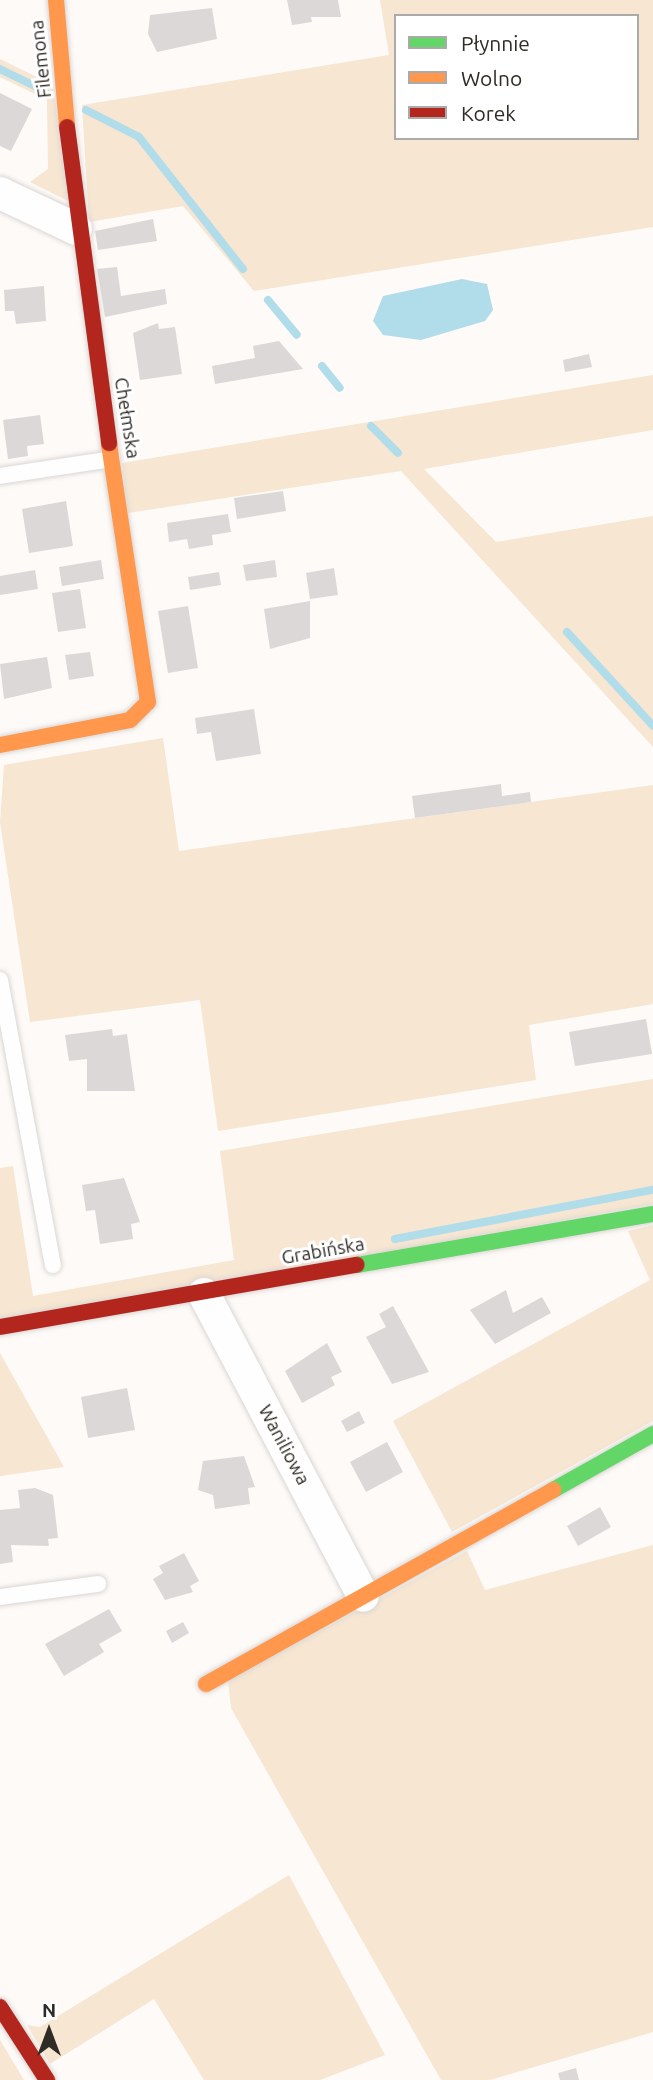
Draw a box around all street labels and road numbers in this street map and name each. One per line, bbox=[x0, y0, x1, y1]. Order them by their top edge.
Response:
street label: Filemona bbox=[26, 19, 56, 99]
street label: Chełmska bbox=[109, 376, 145, 460]
street label: Grabińska bbox=[280, 1233, 366, 1269]
street label: Waniliowa bbox=[253, 1401, 315, 1489]

